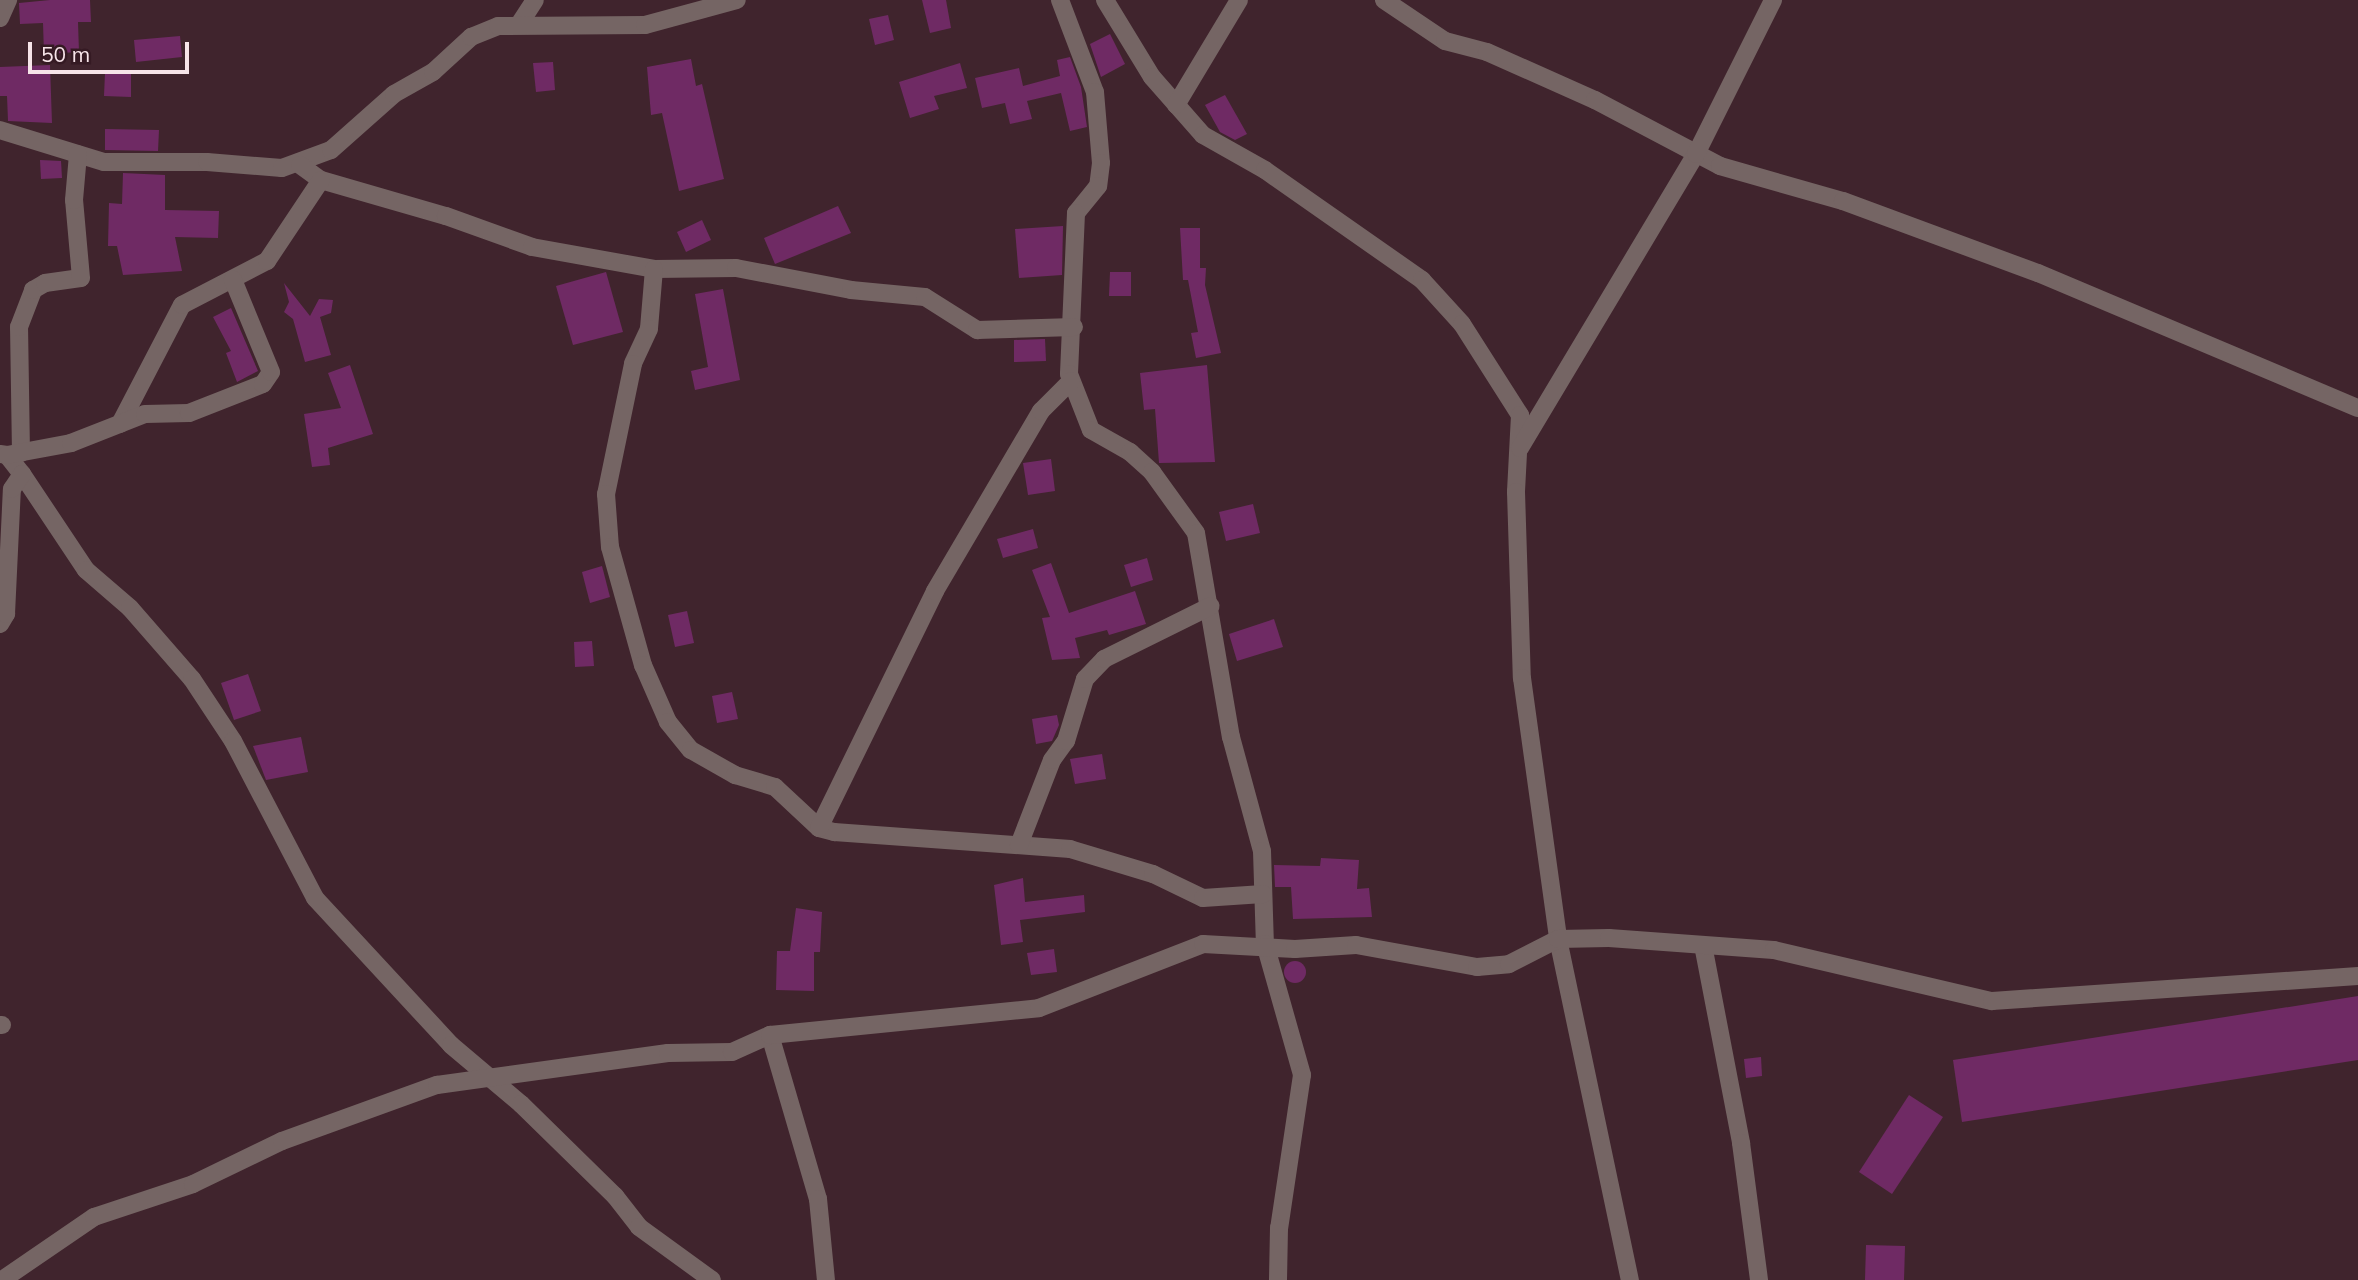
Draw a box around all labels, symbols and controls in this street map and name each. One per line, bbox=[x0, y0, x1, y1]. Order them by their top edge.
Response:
scale bar bbox=[32, 28, 192, 72]
text: 50 m bbox=[41, 41, 90, 67]

